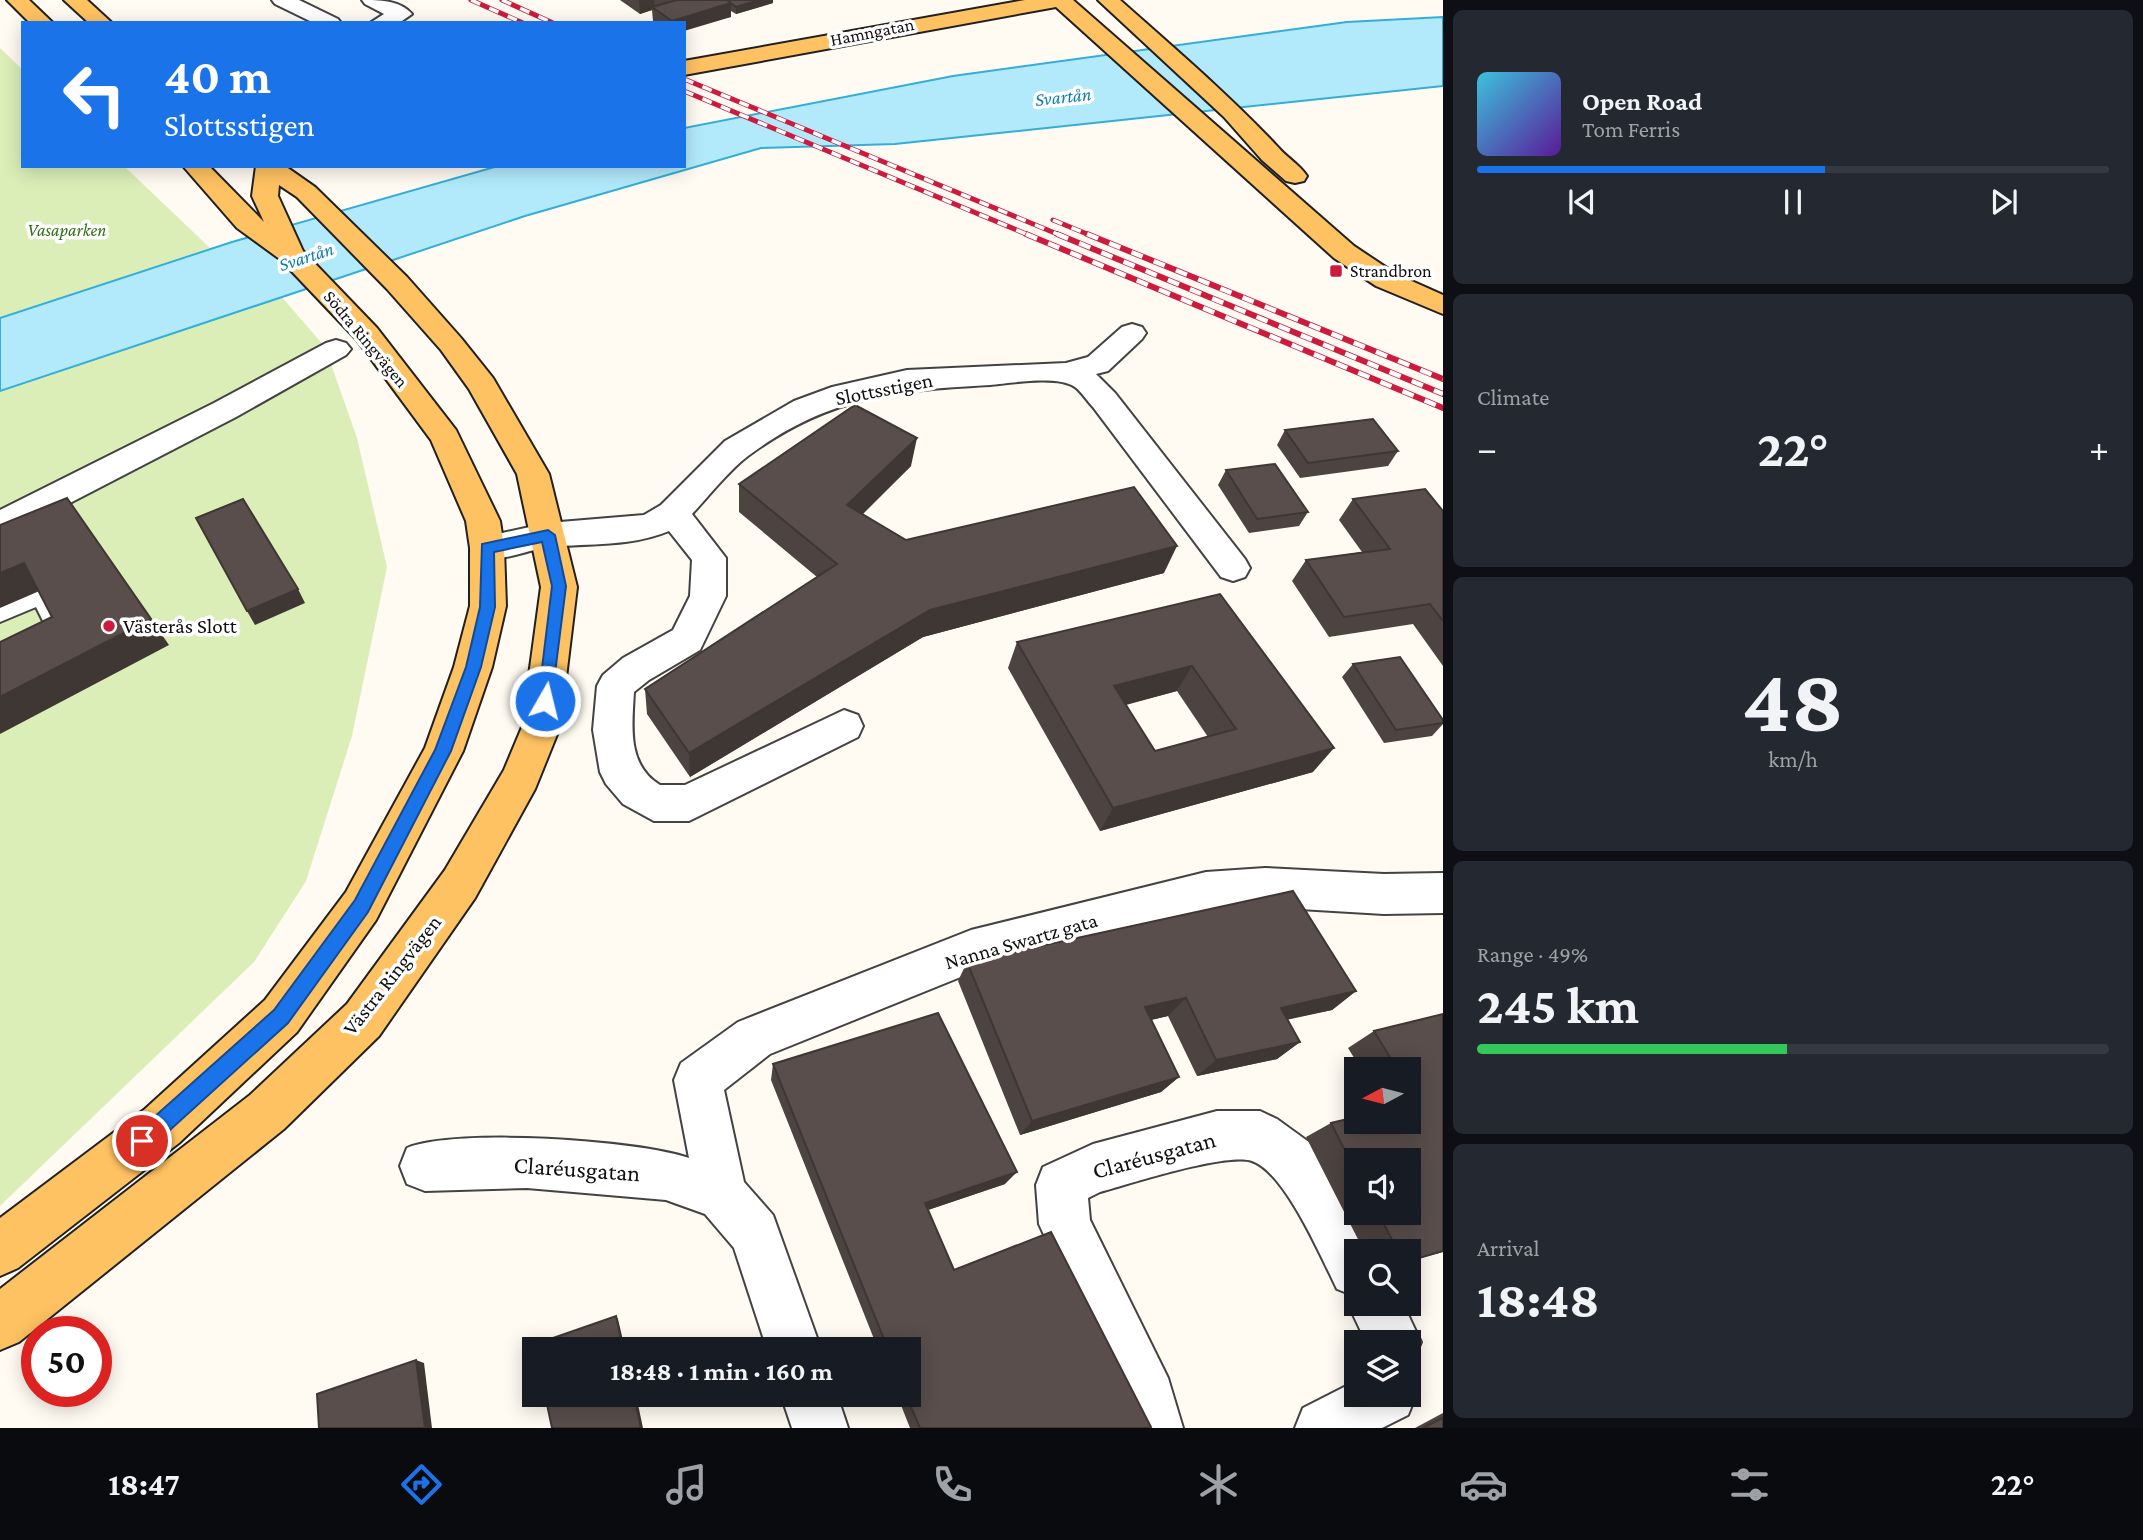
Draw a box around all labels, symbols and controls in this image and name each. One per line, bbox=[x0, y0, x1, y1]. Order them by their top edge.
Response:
street label: Hamngatan bbox=[828, 14, 916, 50]
icon: left bbox=[49, 49, 140, 140]
text: 40 m bbox=[164, 49, 271, 104]
water label: Svartån bbox=[1034, 83, 1092, 110]
text: Open Road bbox=[1582, 87, 1702, 116]
text: Slottsstigen bbox=[164, 107, 315, 143]
text: Tom Ferris bbox=[1582, 116, 1680, 142]
icon: previous bbox=[1563, 183, 1601, 221]
icon: pause bbox=[1774, 183, 1812, 221]
icon: next bbox=[1985, 183, 2023, 221]
park label: Vasaparken bbox=[28, 220, 106, 240]
water label: Svartån bbox=[276, 238, 336, 275]
place label: Strandbron bbox=[1350, 261, 1432, 281]
marker: Strandbron bbox=[1328, 263, 1344, 279]
street label: Södra Ringvägen bbox=[320, 286, 413, 392]
street label: Slottsstigen bbox=[833, 368, 935, 410]
text: Climate bbox=[1477, 384, 1549, 410]
text: 22° bbox=[1757, 419, 1829, 477]
text: − bbox=[1477, 427, 1497, 469]
text: + bbox=[2089, 427, 2109, 469]
place label: Västerås Slott bbox=[123, 614, 238, 638]
marker: Västerås Slott bbox=[101, 618, 117, 634]
text: 48 bbox=[1742, 649, 1844, 751]
position arrow bbox=[508, 664, 582, 738]
text: km/h bbox=[1768, 746, 1818, 772]
street label: Nanna Swartz gata bbox=[942, 908, 1100, 974]
street label: Västra Ringvägen bbox=[338, 910, 446, 1040]
text: Range · 49% bbox=[1477, 941, 1588, 967]
text: 245 km bbox=[1477, 976, 1639, 1034]
north arrow bbox=[1344, 1057, 1421, 1134]
map controls bbox=[1344, 1057, 1421, 1407]
pin bbox=[112, 1111, 172, 1171]
icon: arrive bbox=[123, 1122, 161, 1160]
street label: Claréusgatan bbox=[1089, 1125, 1219, 1184]
button: sound bbox=[1344, 1148, 1421, 1225]
street label: Claréusgatan bbox=[513, 1151, 641, 1186]
text: Arrival bbox=[1477, 1235, 1540, 1261]
button: search bbox=[1344, 1239, 1421, 1316]
text: 18:48 bbox=[1477, 1270, 1599, 1328]
speed limit sign: 50 bbox=[21, 1316, 112, 1407]
button: layers bbox=[1344, 1330, 1421, 1407]
text: 18:48 · 1 min · 160 m bbox=[610, 1357, 833, 1386]
icon: directions bbox=[397, 1460, 446, 1509]
icon: music bbox=[662, 1460, 711, 1509]
icon: phone bbox=[928, 1460, 977, 1509]
icon: climate bbox=[1194, 1460, 1243, 1509]
icon: car bbox=[1459, 1460, 1508, 1509]
icon: filters bbox=[1725, 1460, 1774, 1509]
text: 18:47 bbox=[108, 1466, 180, 1502]
text: 22° bbox=[1991, 1466, 2035, 1502]

